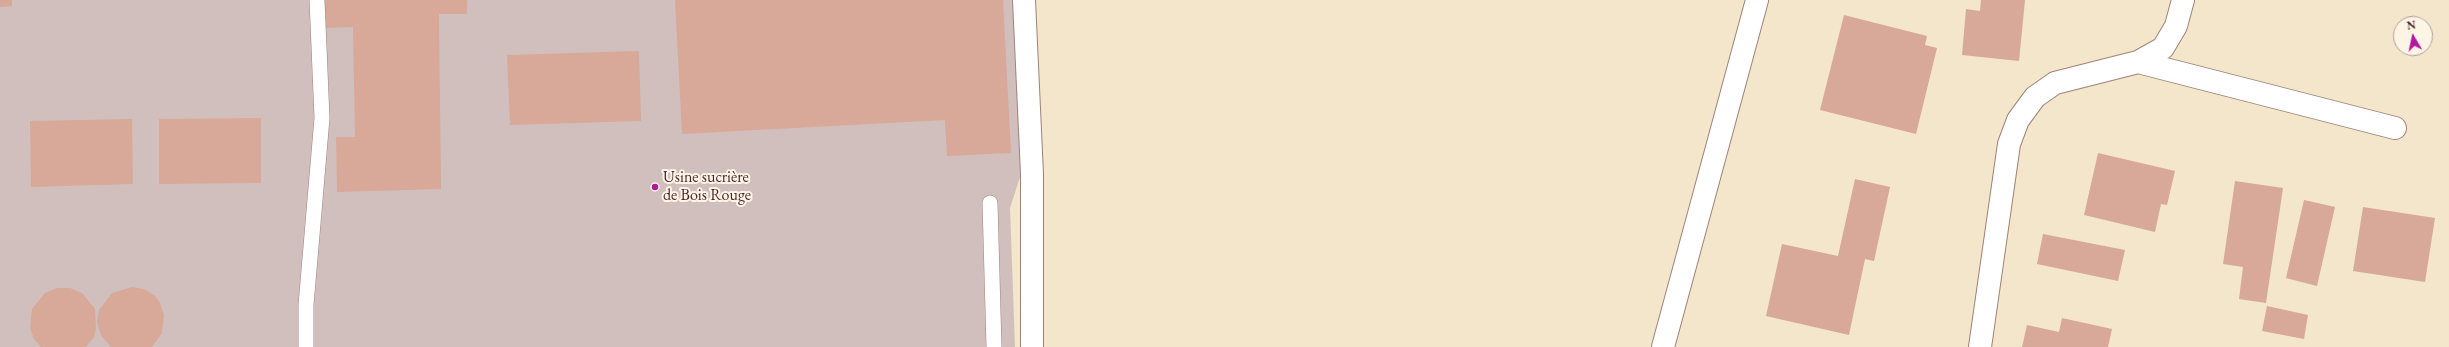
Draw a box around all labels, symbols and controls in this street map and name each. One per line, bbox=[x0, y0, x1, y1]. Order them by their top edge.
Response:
north arrow bbox=[2393, 16, 2433, 56]
text: N bbox=[2406, 18, 2417, 33]
place label: Usine sucrière de Bois Rouge bbox=[663, 168, 751, 206]
marker: Usine sucrière de Bois Rouge bbox=[650, 182, 660, 192]

